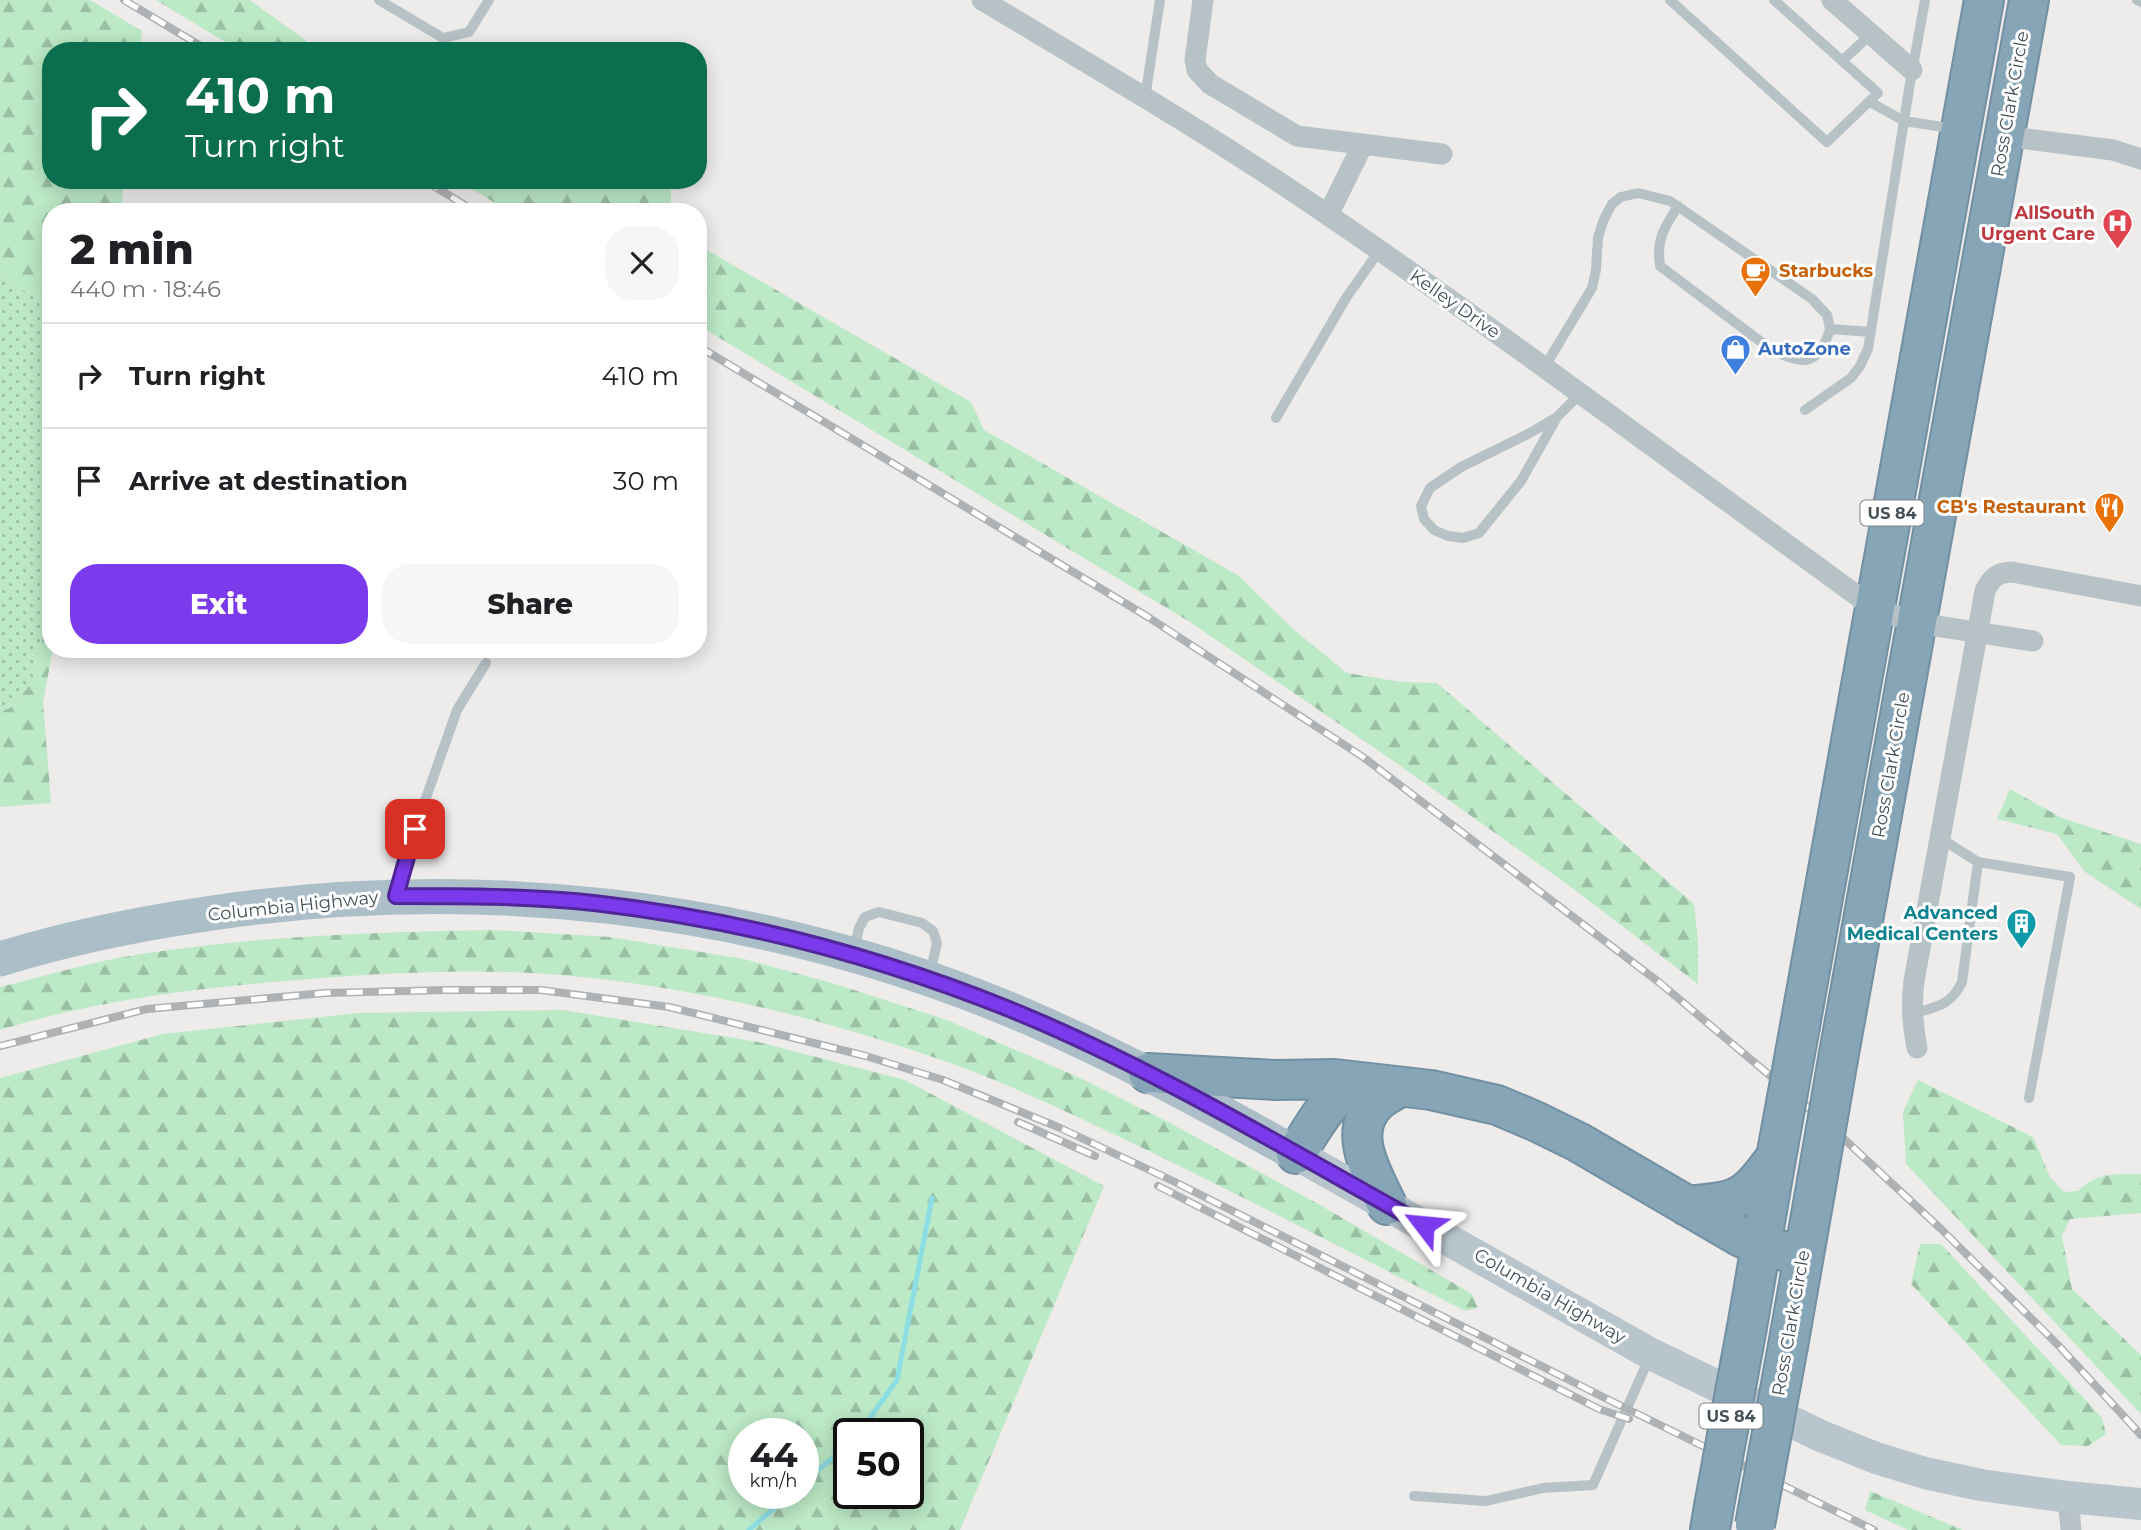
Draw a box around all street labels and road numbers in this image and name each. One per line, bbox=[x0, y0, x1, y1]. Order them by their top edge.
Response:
street label: Ross Clark Circle bbox=[1986, 29, 2034, 179]
street label: Kelley Drive bbox=[1406, 265, 1505, 343]
road number: US 84 bbox=[1860, 500, 1924, 526]
street label: Ross Clark Circle bbox=[1867, 690, 1915, 840]
street label: Columbia Highway bbox=[207, 886, 380, 926]
street label: Columbia Highway bbox=[1470, 1244, 1630, 1348]
street label: Ross Clark Circle bbox=[1767, 1248, 1815, 1398]
road number: US 84 bbox=[1700, 1404, 1762, 1428]

